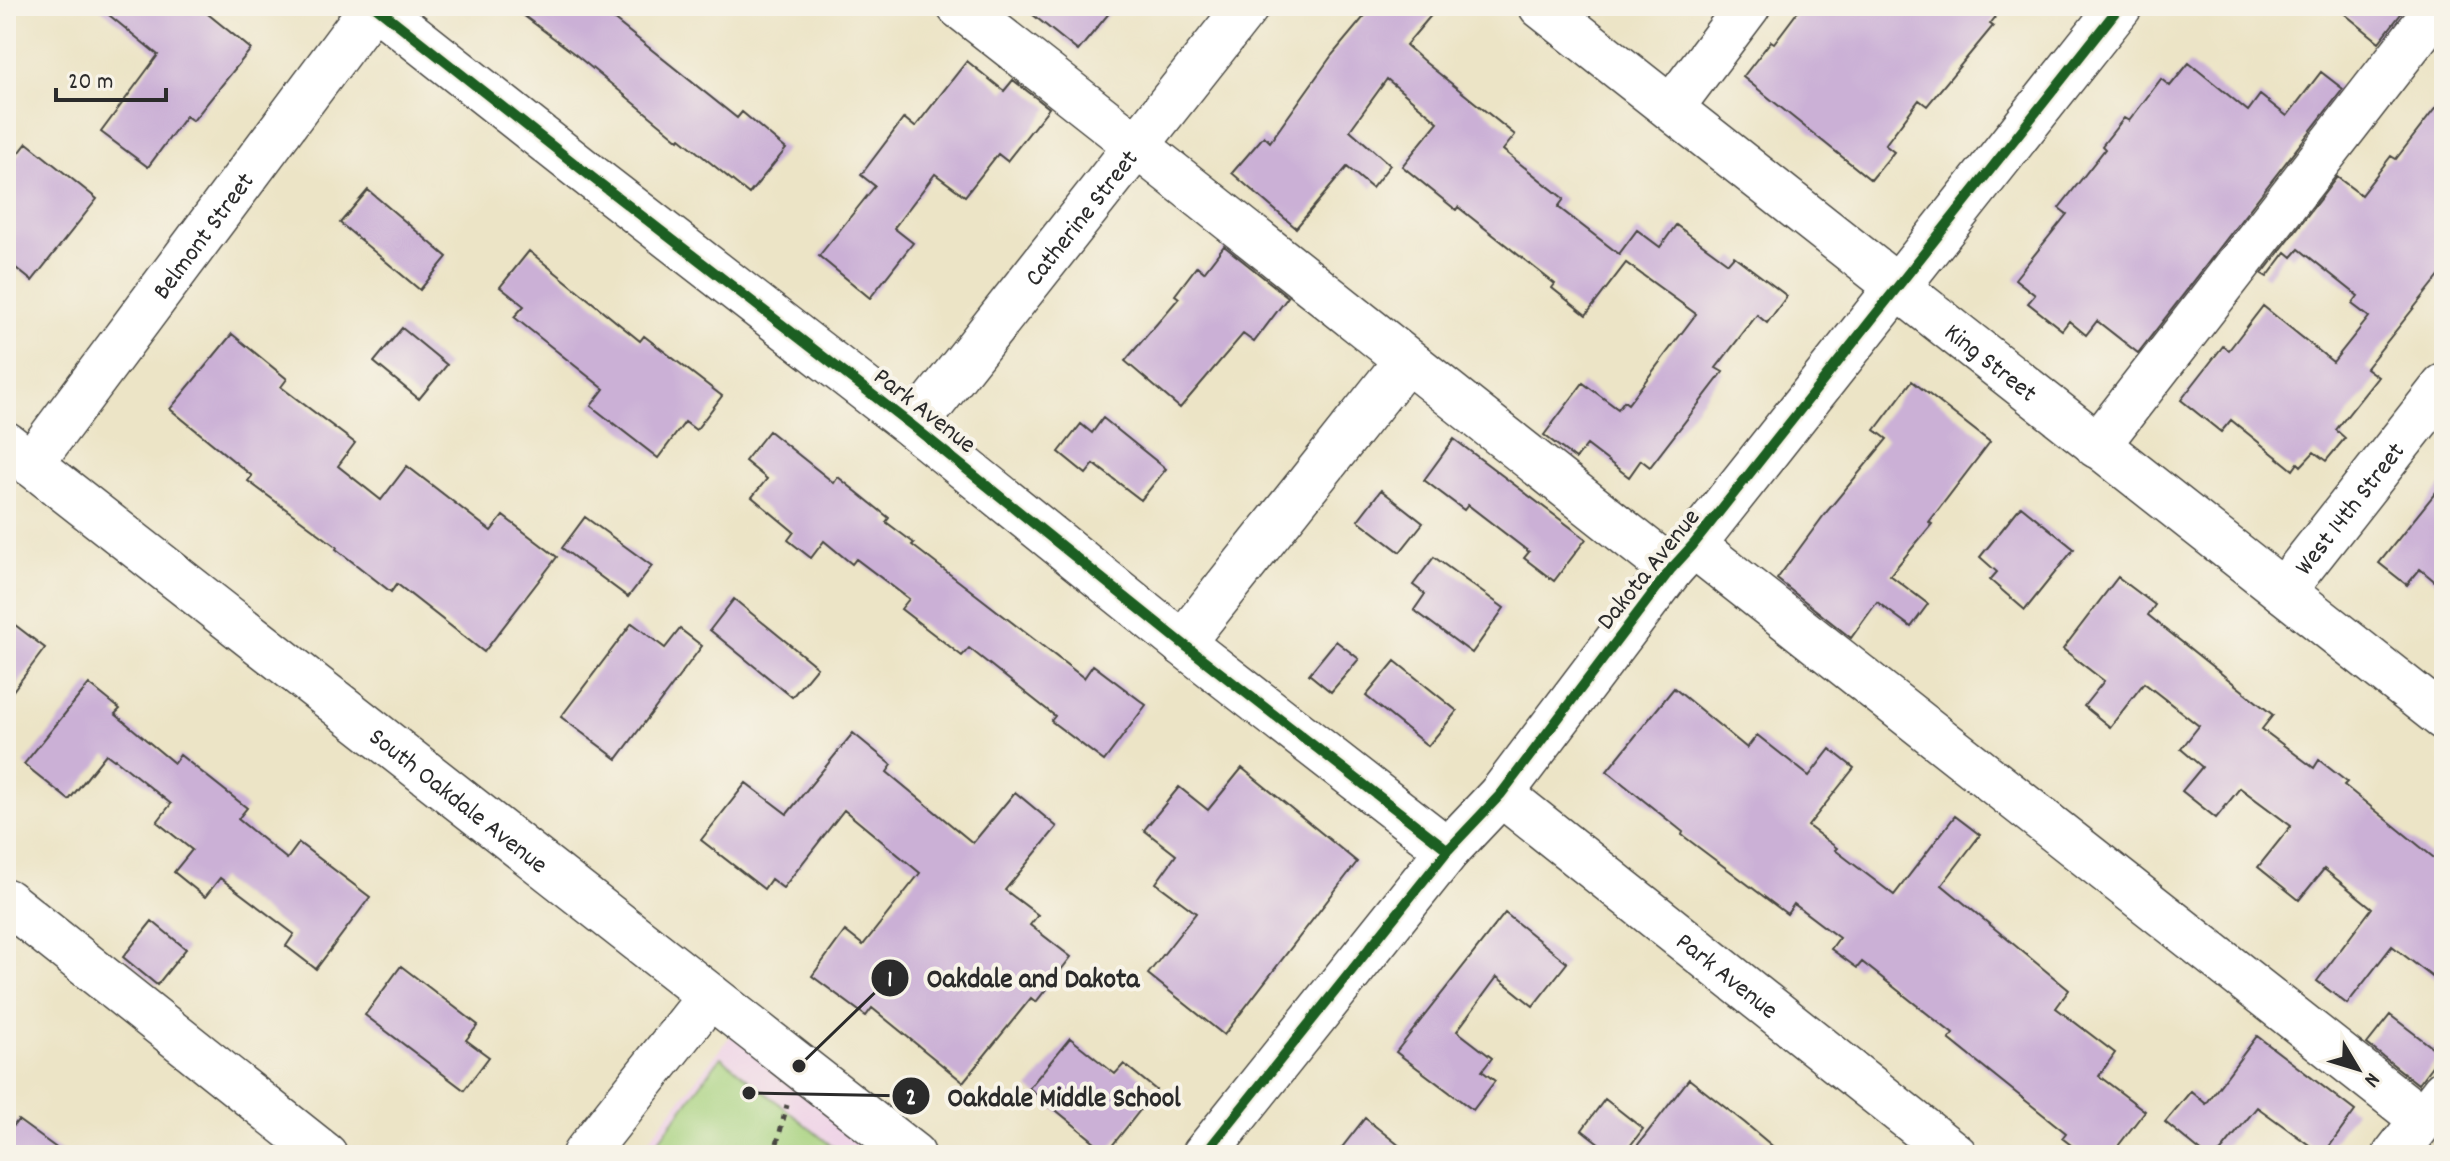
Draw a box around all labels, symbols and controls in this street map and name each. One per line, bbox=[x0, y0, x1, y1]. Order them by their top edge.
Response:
scale bar bbox=[56, 52, 166, 102]
text: 20 m bbox=[68, 66, 114, 100]
street label: Catherine Street bbox=[1017, 142, 1149, 295]
street label: Belmont Street bbox=[145, 165, 265, 308]
street label: King Street bbox=[1935, 316, 2044, 413]
street label: Park Avenue bbox=[865, 360, 983, 464]
street label: West 14th Street bbox=[2287, 435, 2415, 584]
street label: Dakota Avenue bbox=[1589, 502, 1710, 639]
street label: South Oakdale Avenue bbox=[360, 720, 555, 884]
street label: Park Avenue bbox=[1667, 925, 1785, 1030]
callout: Oakdale and Dakota bbox=[870, 952, 1155, 1004]
text: Oakdale and Dakota bbox=[927, 962, 1140, 1002]
text: 1 bbox=[887, 964, 893, 998]
north arrow bbox=[2318, 1029, 2398, 1109]
text: N bbox=[2355, 1065, 2387, 1093]
callout: Oakdale Middle School bbox=[891, 1070, 1197, 1122]
text: Oakdale Middle School bbox=[947, 1081, 1181, 1121]
text: 2 bbox=[906, 1082, 916, 1116]

